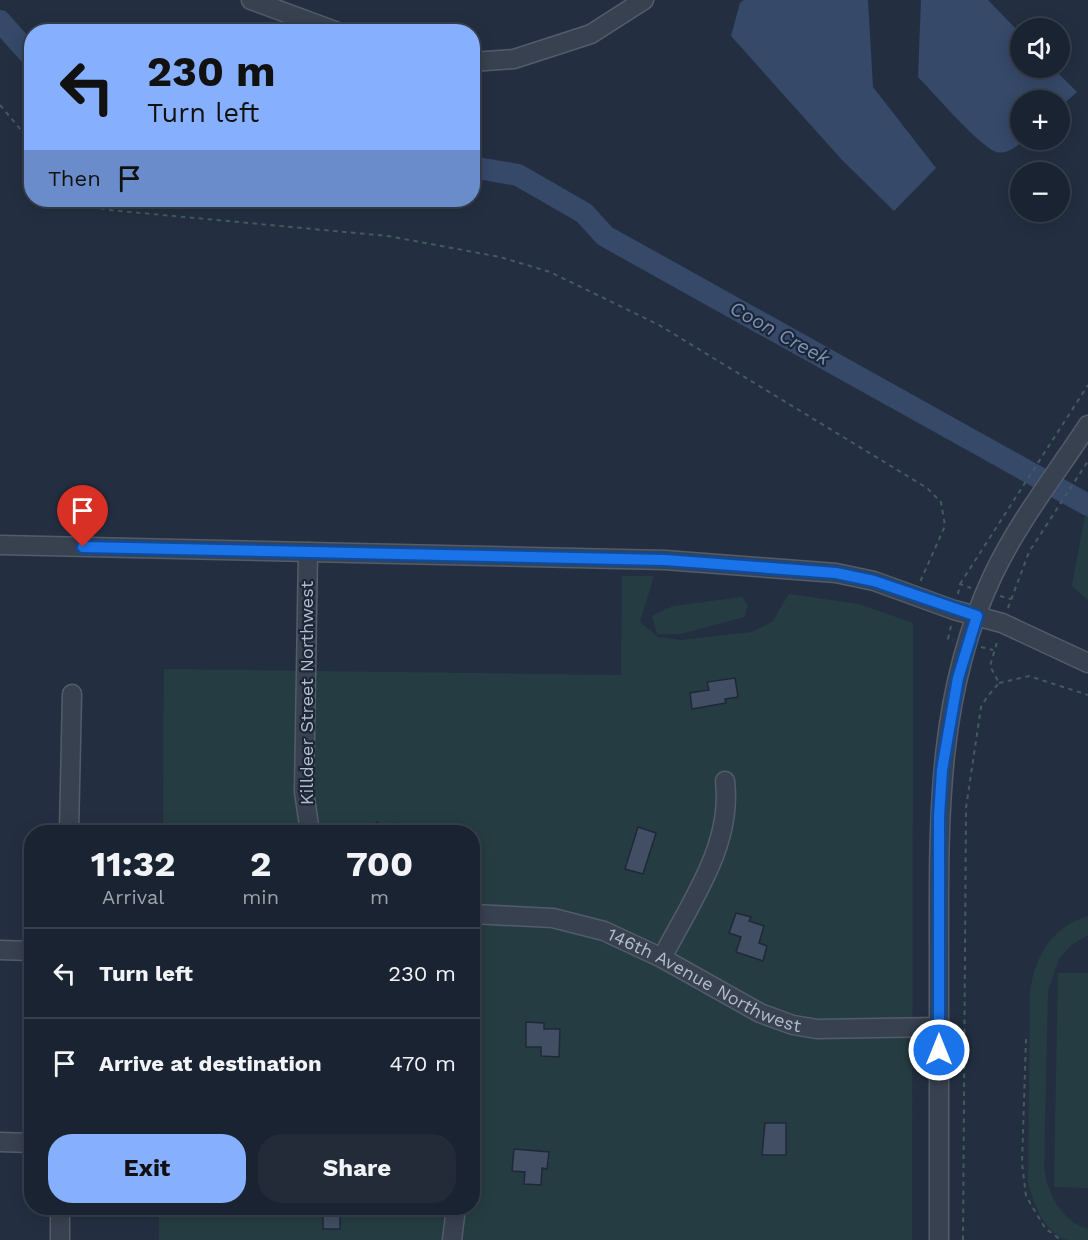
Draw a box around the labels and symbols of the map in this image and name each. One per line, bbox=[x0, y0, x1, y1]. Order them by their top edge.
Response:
water label: Coon Creek bbox=[726, 296, 835, 371]
pin bbox=[57, 485, 108, 547]
street label: Killdeer Street Northwest bbox=[296, 580, 317, 805]
street label: 146th Avenue Northwest bbox=[604, 923, 803, 1036]
position arrow bbox=[907, 1018, 971, 1082]

